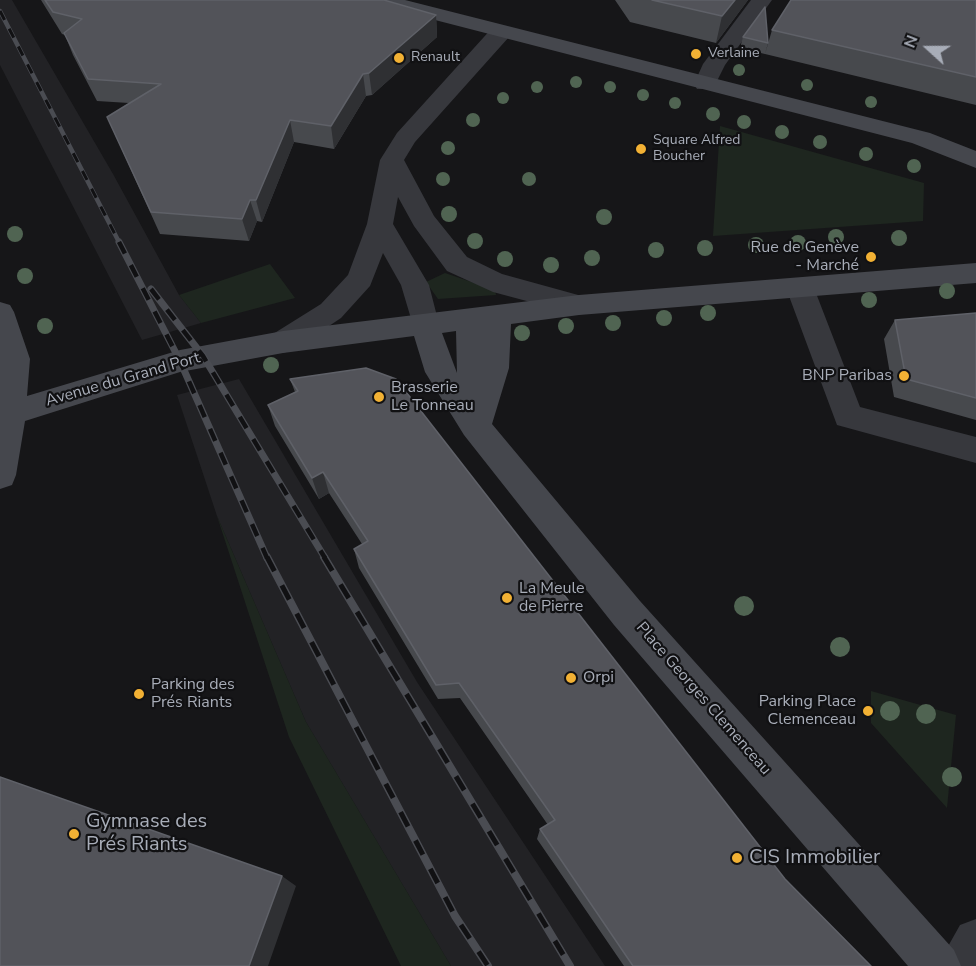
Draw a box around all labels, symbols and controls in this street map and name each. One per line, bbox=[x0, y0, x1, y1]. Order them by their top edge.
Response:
north arrow bbox=[898, 18, 958, 78]
text: N bbox=[899, 32, 924, 51]
place label: Verlaine bbox=[708, 46, 759, 62]
marker: Verlaine bbox=[689, 47, 703, 61]
place label: Renault bbox=[411, 50, 460, 66]
marker: Renault bbox=[392, 51, 406, 65]
place label: Square Alfred Boucher bbox=[653, 133, 740, 166]
marker: Square Alfred Boucher bbox=[634, 142, 648, 156]
place label: Rue de Genève - Marché bbox=[750, 238, 859, 276]
marker: Rue de Genève - Marché bbox=[864, 250, 878, 264]
street label: Avenue du Grand Port bbox=[44, 349, 202, 411]
place label: BNP Paribas bbox=[802, 366, 892, 386]
marker: BNP Paribas bbox=[897, 369, 911, 383]
place label: Brasserie Le Tonneau bbox=[391, 378, 474, 416]
marker: Brasserie Le Tonneau bbox=[372, 390, 386, 404]
place label: La Meule de Pierre bbox=[519, 579, 585, 617]
marker: La Meule de Pierre bbox=[500, 591, 514, 605]
street label: Place Georges Clemenceau bbox=[631, 619, 775, 779]
place label: Orpi bbox=[583, 668, 614, 688]
marker: Orpi bbox=[564, 671, 578, 685]
place label: Parking des Prés Riants bbox=[151, 675, 235, 713]
marker: Parking des Prés Riants bbox=[132, 687, 146, 701]
place label: Parking Place Clemenceau bbox=[759, 692, 856, 730]
marker: Parking Place Clemenceau bbox=[861, 704, 875, 718]
place label: Gymnase des Prés Riants bbox=[86, 810, 207, 857]
marker: Gymnase des Prés Riants bbox=[67, 827, 81, 841]
place label: CIS Immobilier bbox=[749, 846, 880, 870]
marker: CIS Immobilier bbox=[730, 851, 744, 865]

